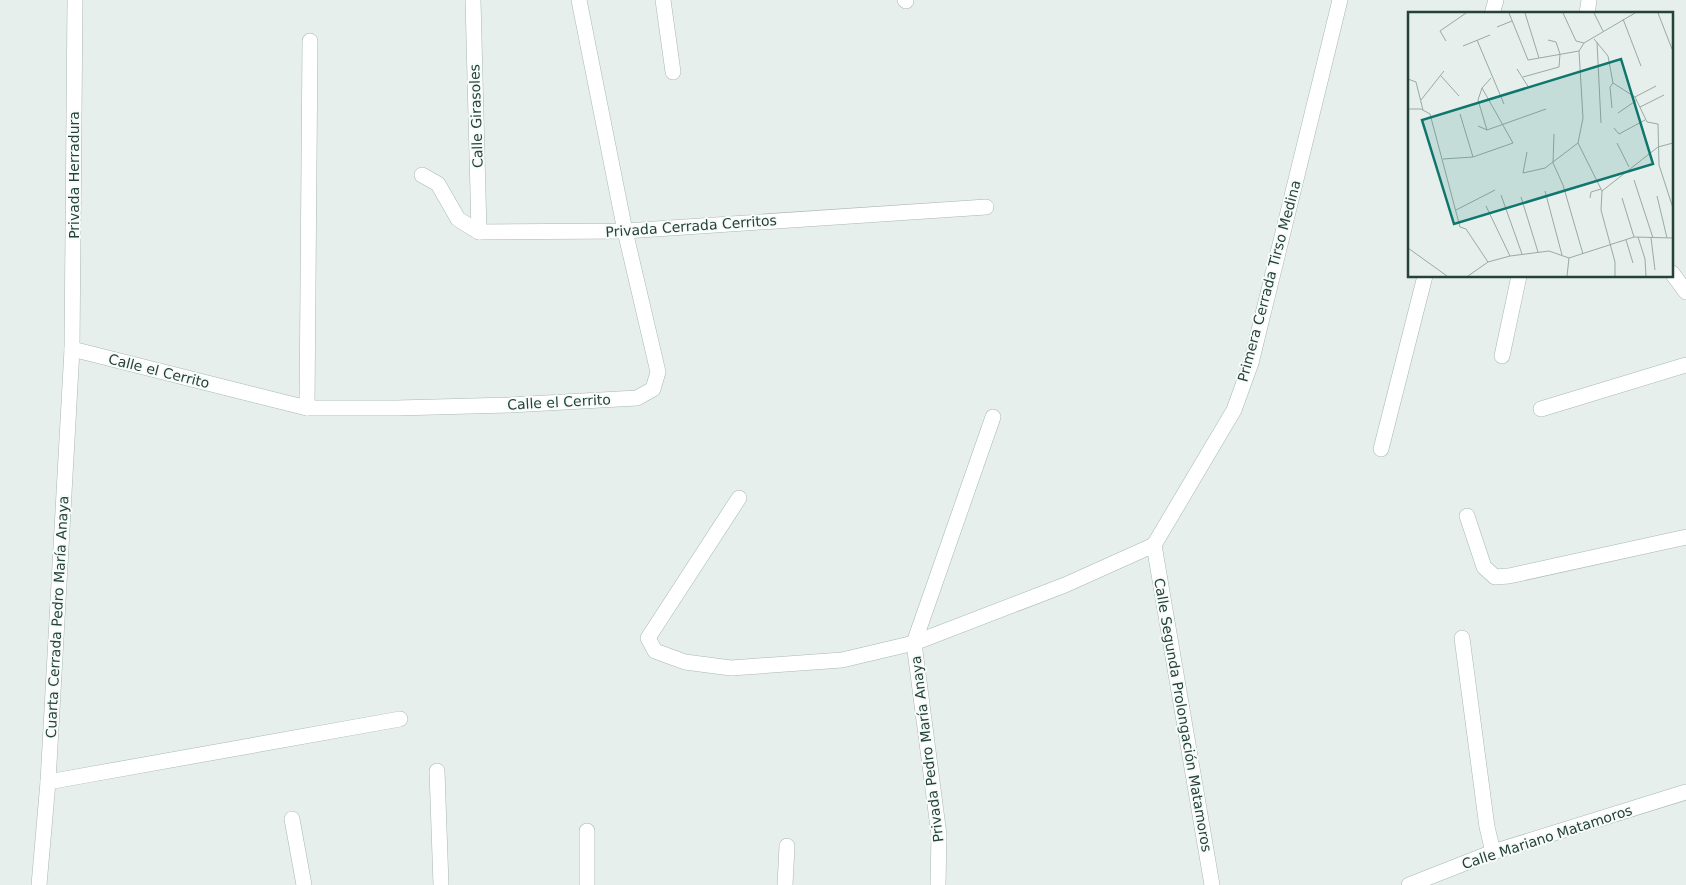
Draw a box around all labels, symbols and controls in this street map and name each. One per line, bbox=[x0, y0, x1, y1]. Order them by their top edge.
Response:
inset map bbox=[1408, 12, 1674, 278]
street label: Calle Girasoles bbox=[466, 64, 486, 168]
street label: Privada Herradura bbox=[66, 111, 82, 239]
street label: Primera Cerrada Tirso Medina bbox=[1234, 178, 1304, 384]
street label: Privada Cerrada Cerritos bbox=[605, 212, 777, 240]
street label: Calle el Cerrito bbox=[107, 351, 211, 391]
street label: Calle el Cerrito bbox=[507, 391, 611, 413]
street label: Cuarta Cerrada Pedro María Anaya bbox=[43, 495, 71, 739]
street label: Calle Segunda Prolongación Matamoros bbox=[1151, 577, 1215, 853]
street label: Privada Pedro María Anaya bbox=[908, 655, 946, 843]
street label: Calle Mariano Matamoros bbox=[1460, 802, 1634, 872]

